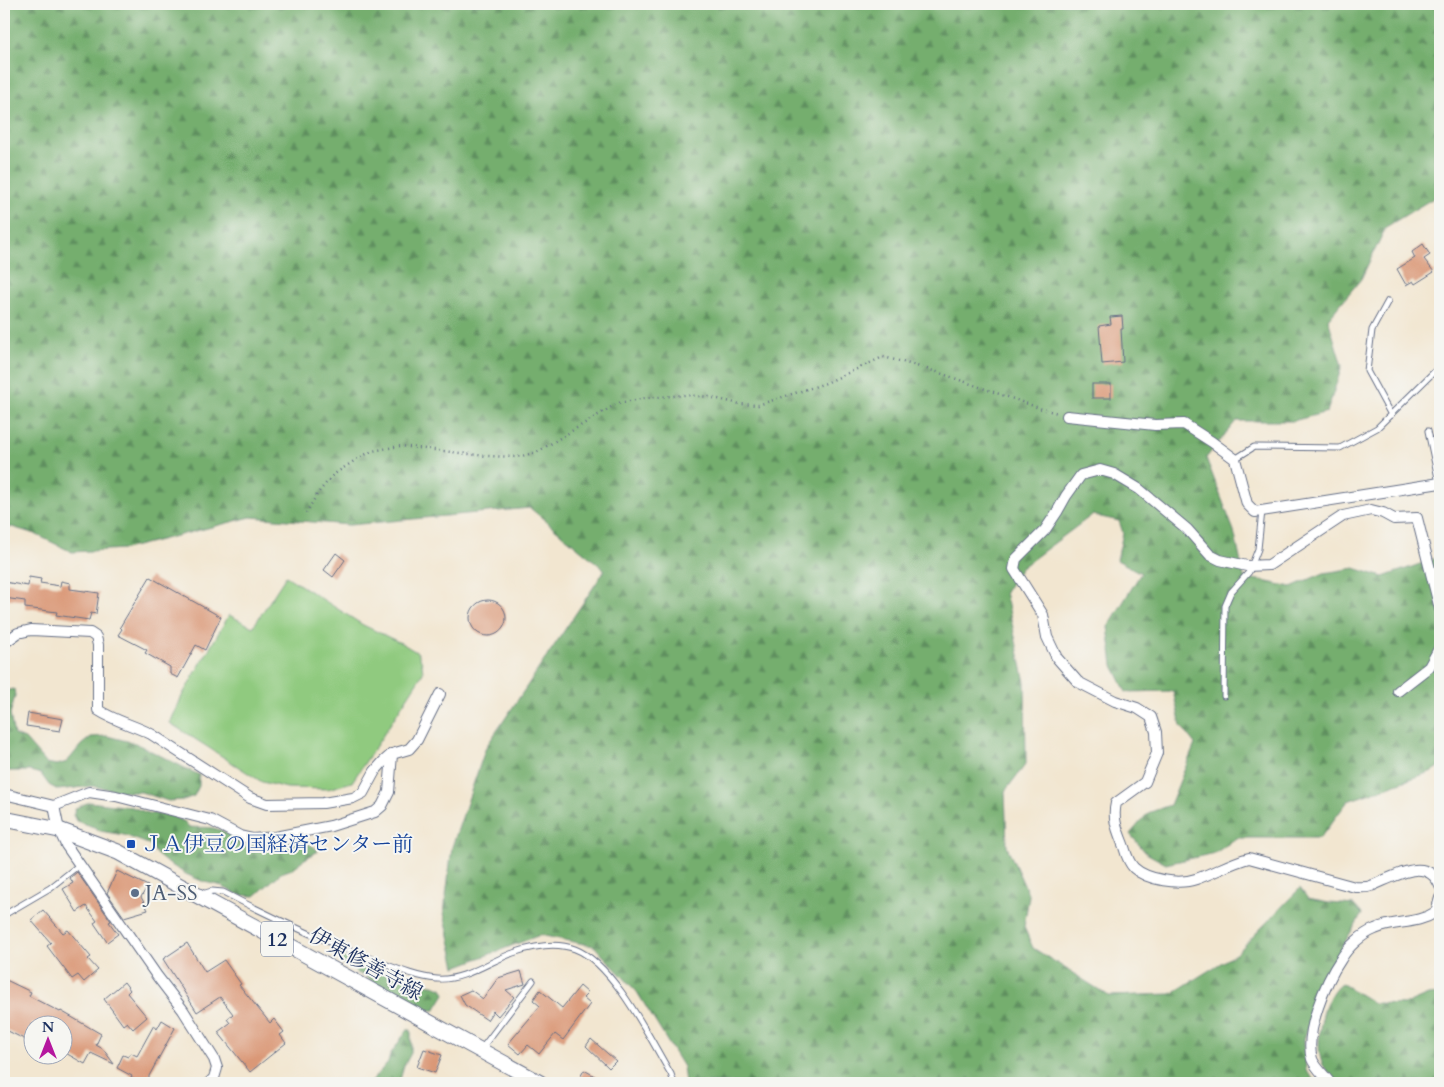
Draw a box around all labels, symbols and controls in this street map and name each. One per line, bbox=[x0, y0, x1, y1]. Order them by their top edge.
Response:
place label: ＪＡ伊豆の国経済センター前 bbox=[141, 830, 413, 859]
marker: ＪＡ伊豆の国経済センター前 bbox=[125, 838, 137, 850]
place label: JA-SS bbox=[142, 879, 197, 908]
marker: JA-SS bbox=[129, 887, 141, 899]
street label: 伊東修善寺線 bbox=[304, 921, 428, 1008]
road number: 12 bbox=[261, 922, 293, 956]
north arrow bbox=[22, 1014, 72, 1064]
text: N bbox=[42, 1018, 54, 1037]

